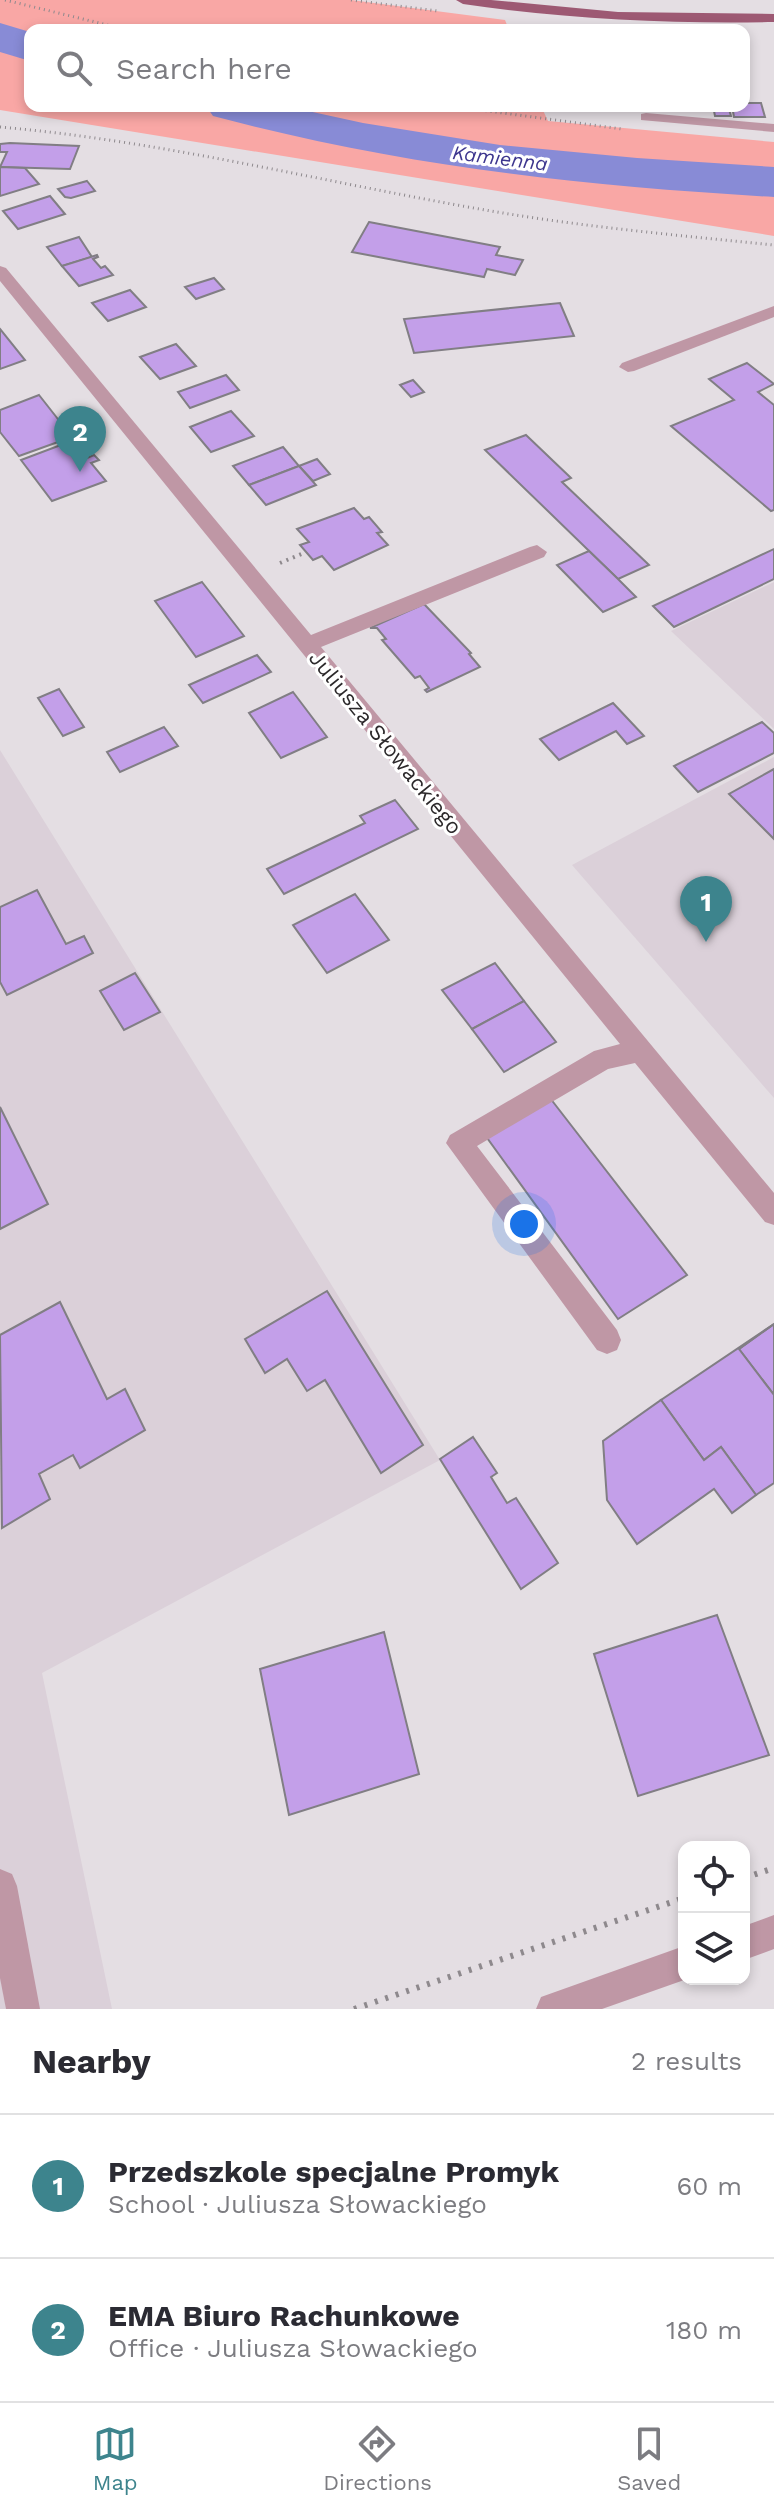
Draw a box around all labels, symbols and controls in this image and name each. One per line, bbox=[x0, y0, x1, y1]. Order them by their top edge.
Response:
search box bbox=[24, 24, 750, 112]
icon: search bbox=[52, 46, 96, 90]
text: Search here bbox=[116, 51, 292, 86]
water label: Kamienna bbox=[451, 140, 549, 176]
pin: 2 bbox=[54, 406, 106, 472]
street label: Juliusza Słowackiego bbox=[304, 646, 467, 839]
pin: 1 bbox=[680, 876, 732, 942]
your location bbox=[504, 1204, 544, 1244]
map controls bbox=[678, 1841, 750, 1985]
button: locate bbox=[678, 1841, 750, 1913]
button: layers bbox=[678, 1913, 750, 1985]
text: Nearby bbox=[32, 2041, 151, 2081]
text: 2 results bbox=[631, 2046, 742, 2076]
text: Przedszkole specjalne Promyk bbox=[108, 2154, 559, 2189]
text: 1 bbox=[52, 2171, 64, 2201]
text: 60 m bbox=[676, 2171, 742, 2201]
text: School · Juliusza Słowackiego bbox=[108, 2189, 487, 2219]
text: EMA Biuro Rachunkowe bbox=[108, 2298, 460, 2333]
text: 2 bbox=[50, 2315, 66, 2345]
text: 180 m bbox=[666, 2315, 742, 2345]
text: Office · Juliusza Słowackiego bbox=[108, 2333, 478, 2363]
tab: Map bbox=[93, 2422, 138, 2495]
tab: Directions bbox=[323, 2422, 432, 2495]
tab: Saved bbox=[617, 2422, 681, 2495]

